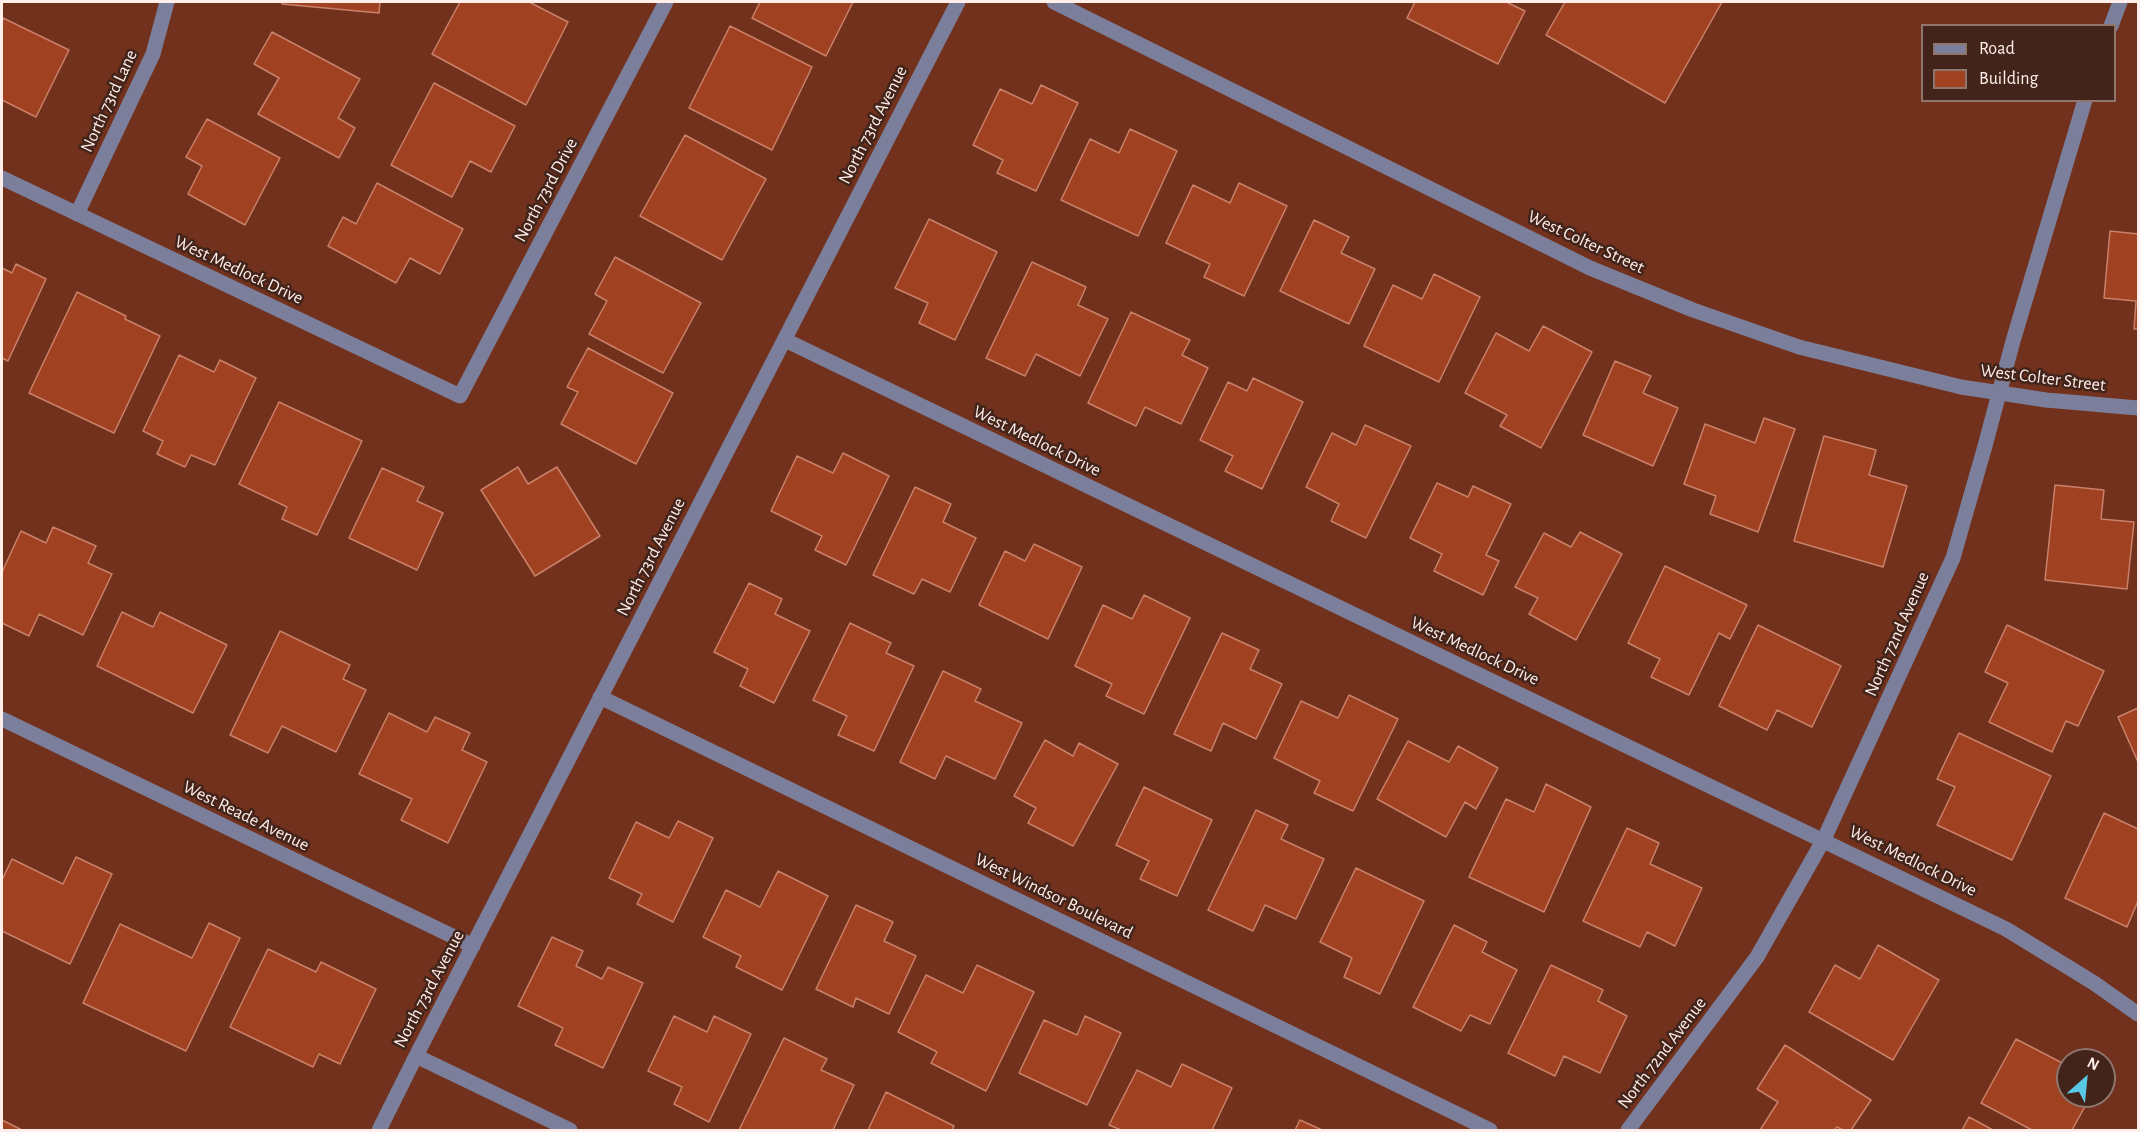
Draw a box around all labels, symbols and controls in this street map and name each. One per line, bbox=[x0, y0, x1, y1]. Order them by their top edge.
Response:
legend bbox=[1921, 24, 2116, 102]
text: Road bbox=[1979, 40, 2015, 58]
street label: North 73rd Lane bbox=[76, 46, 142, 156]
street label: North 73rd Avenue bbox=[834, 62, 912, 188]
text: Building bbox=[1979, 70, 2038, 88]
street label: North 73rd Drive bbox=[509, 134, 583, 246]
street label: West Colter Street bbox=[1524, 206, 1648, 278]
street label: West Medlock Drive bbox=[171, 231, 307, 309]
street label: West Colter Street bbox=[1979, 360, 2107, 396]
street label: West Medlock Drive bbox=[970, 401, 1104, 481]
street label: North 73rd Avenue bbox=[612, 494, 690, 620]
street label: North 72nd Avenue bbox=[1860, 568, 1934, 700]
street label: West Medlock Drive bbox=[1407, 612, 1543, 690]
street label: West Reade Avenue bbox=[179, 776, 313, 856]
street label: West Medlock Drive bbox=[1846, 821, 1980, 901]
street label: West Windsor Boulevard bbox=[972, 848, 1136, 944]
street label: North 73rd Avenue bbox=[389, 927, 469, 1051]
street label: North 72nd Avenue bbox=[1613, 993, 1711, 1113]
north arrow bbox=[2056, 1048, 2116, 1108]
text: N bbox=[2085, 1054, 2102, 1073]

